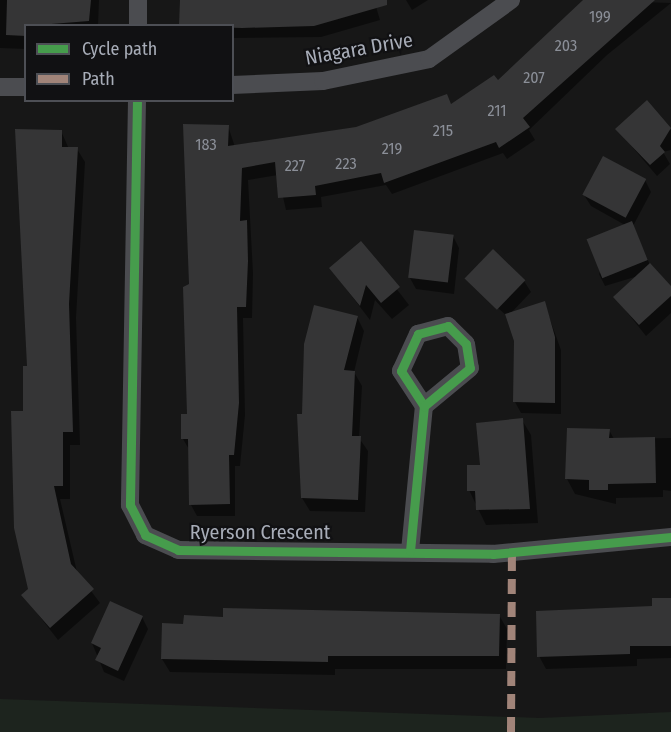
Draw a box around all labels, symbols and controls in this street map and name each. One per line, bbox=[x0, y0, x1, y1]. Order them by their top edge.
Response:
house number: 199 bbox=[589, 7, 611, 27]
legend bbox=[24, 24, 234, 102]
street label: Niagara Drive bbox=[303, 28, 415, 70]
house number: 203 bbox=[555, 36, 577, 56]
text: Cycle path bbox=[82, 38, 157, 60]
text: Path bbox=[82, 68, 115, 90]
house number: 207 bbox=[523, 68, 545, 88]
house number: 211 bbox=[488, 101, 506, 121]
house number: 215 bbox=[433, 121, 453, 141]
house number: 183 bbox=[195, 135, 217, 155]
house number: 219 bbox=[382, 139, 402, 159]
house number: 223 bbox=[335, 154, 357, 174]
house number: 227 bbox=[285, 156, 305, 176]
street label: Ryerson Crescent bbox=[190, 520, 330, 544]

